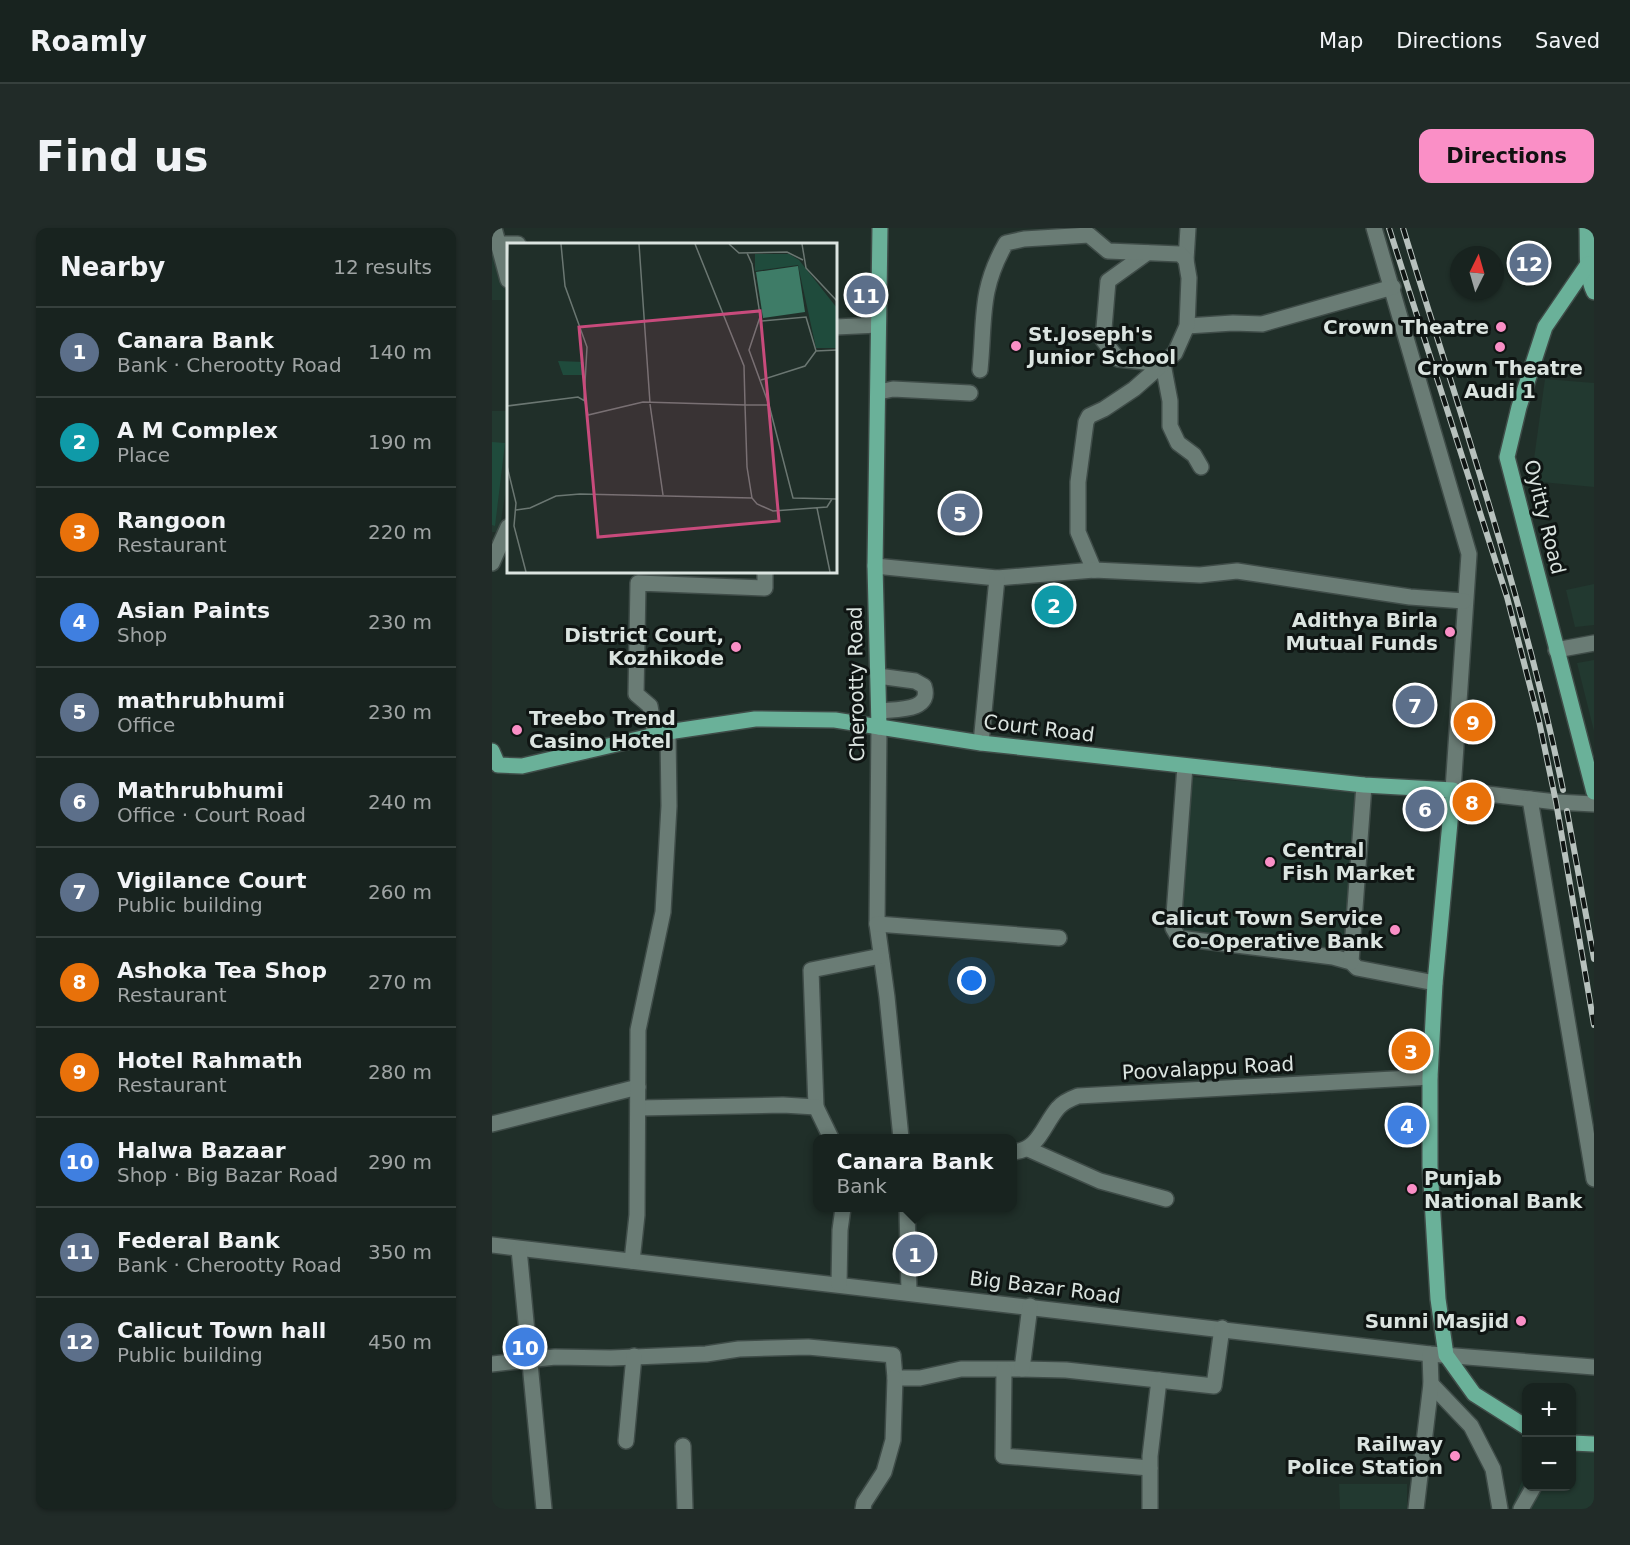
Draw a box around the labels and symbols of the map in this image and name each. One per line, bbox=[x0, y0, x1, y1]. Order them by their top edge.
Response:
pin: 12 bbox=[1510, 240, 1548, 285]
inset map bbox=[507, 243, 837, 573]
north arrow bbox=[1450, 246, 1504, 300]
pin: 11 bbox=[846, 272, 886, 318]
place label: Crown Theatre bbox=[1323, 315, 1489, 339]
marker: Crown Theatre bbox=[1494, 320, 1508, 334]
place label: St.Joseph's Junior School bbox=[1026, 322, 1176, 369]
marker: St.Joseph's Junior School bbox=[1009, 339, 1023, 353]
marker: Crown Theatre Audi 1 bbox=[1493, 340, 1507, 354]
place label: Crown Theatre Audi 1 bbox=[1417, 356, 1583, 403]
street label: Oyitty Road bbox=[1519, 457, 1571, 577]
pin: 5 bbox=[940, 490, 980, 536]
pin: 2 bbox=[1034, 582, 1074, 628]
street label: Cherootty Road bbox=[843, 606, 869, 762]
place label: Adithya Birla Mutual Funds bbox=[1285, 608, 1438, 655]
place label: District Court, Kozhikode bbox=[564, 623, 724, 670]
marker: Adithya Birla Mutual Funds bbox=[1443, 625, 1457, 639]
marker: District Court, Kozhikode bbox=[729, 640, 743, 654]
pin: 7 bbox=[1396, 682, 1434, 728]
pin: 9 bbox=[1454, 700, 1492, 744]
place label: Treebo Trend Casino Hotel bbox=[529, 706, 676, 753]
street label: Court Road bbox=[982, 709, 1096, 747]
marker: Treebo Trend Casino Hotel bbox=[510, 723, 524, 737]
pin: 8 bbox=[1452, 780, 1492, 824]
pin: 6 bbox=[1406, 786, 1444, 832]
place label: Central Fish Market bbox=[1282, 838, 1415, 885]
marker: Central Fish Market bbox=[1263, 855, 1277, 869]
place label: Calicut Town Service Co-Operative Bank bbox=[1151, 906, 1384, 953]
marker: Calicut Town Service Co-Operative Bank bbox=[1388, 923, 1402, 937]
your location bbox=[957, 966, 986, 995]
pin: 3 bbox=[1392, 1028, 1430, 1074]
street label: Poovalappu Road bbox=[1121, 1052, 1295, 1084]
pin: 4 bbox=[1388, 1102, 1426, 1148]
place label: Punjab National Bank bbox=[1424, 1166, 1583, 1213]
marker: Punjab National Bank bbox=[1405, 1182, 1419, 1196]
pin: 1 bbox=[896, 1232, 934, 1276]
street label: Big Bazar Road bbox=[968, 1266, 1122, 1308]
place label: Sunni Masjid bbox=[1365, 1309, 1509, 1333]
marker: Sunni Masjid bbox=[1514, 1314, 1528, 1328]
pin: 10 bbox=[506, 1324, 544, 1370]
place label: Railway Police Station bbox=[1287, 1432, 1443, 1479]
marker: Railway Police Station bbox=[1448, 1449, 1462, 1463]

